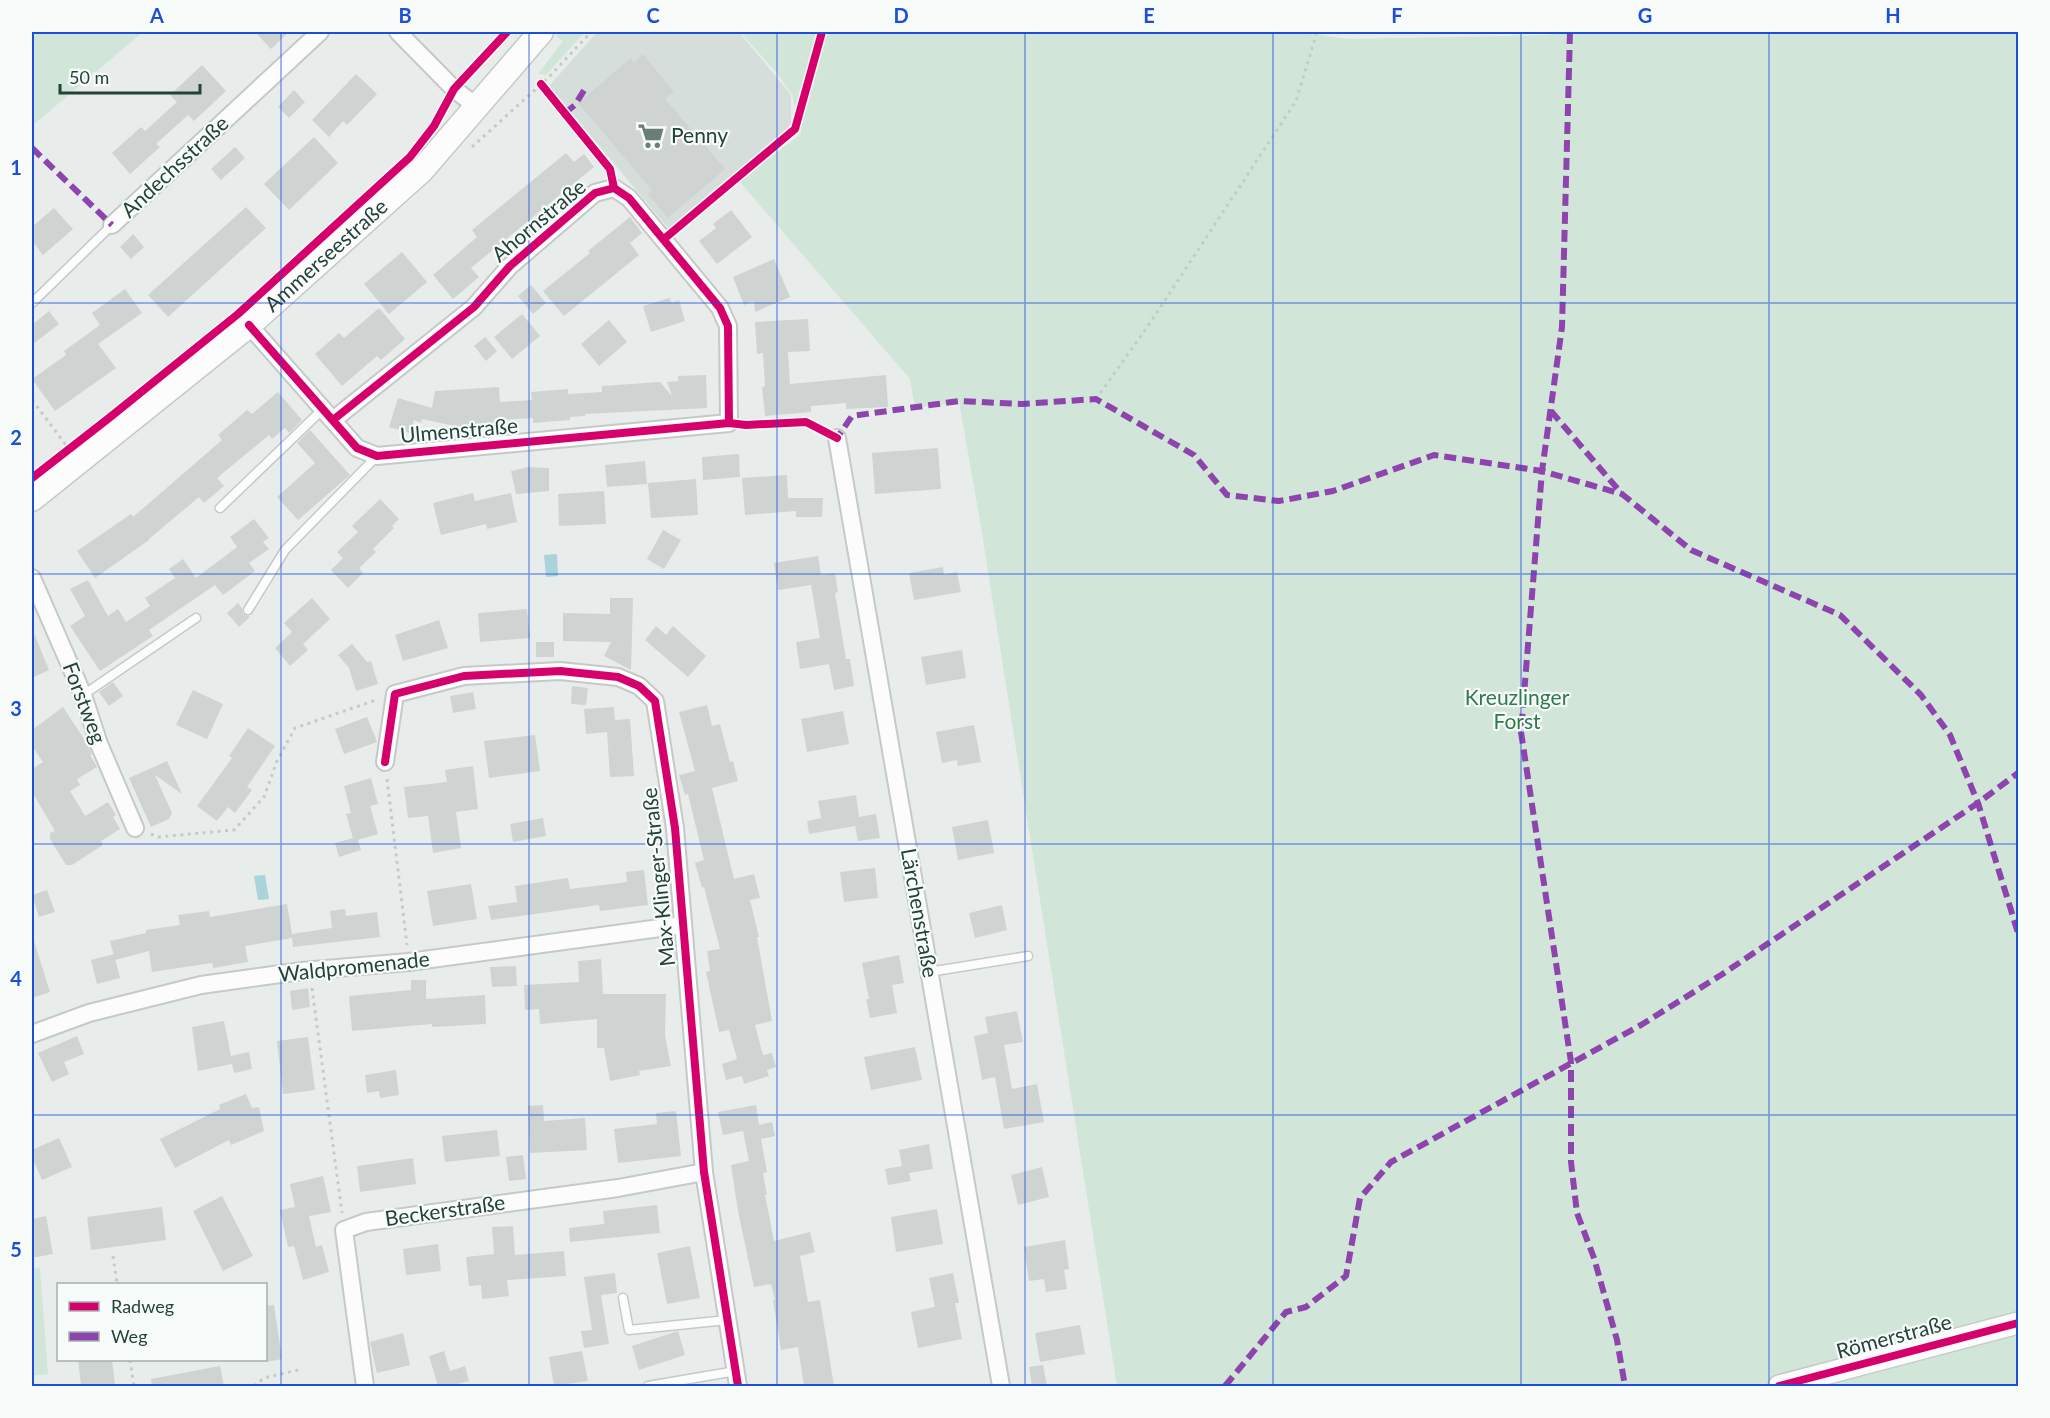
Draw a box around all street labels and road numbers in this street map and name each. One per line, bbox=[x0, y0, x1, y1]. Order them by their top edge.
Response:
street label: Andechsstraße bbox=[115, 110, 233, 222]
street label: Ahornstraße bbox=[486, 173, 590, 266]
street label: Ammerseestraße bbox=[259, 193, 392, 316]
street label: Ulmenstraße bbox=[399, 412, 519, 447]
street label: Forstweg bbox=[58, 658, 112, 747]
street label: Max-Klinger-Straße bbox=[636, 787, 679, 968]
street label: Lärchenstraße bbox=[897, 846, 944, 979]
street label: Waldpromenade bbox=[277, 945, 431, 986]
street label: Beckerstraße bbox=[383, 1189, 506, 1230]
street label: Römerstraße bbox=[1833, 1308, 1954, 1363]

